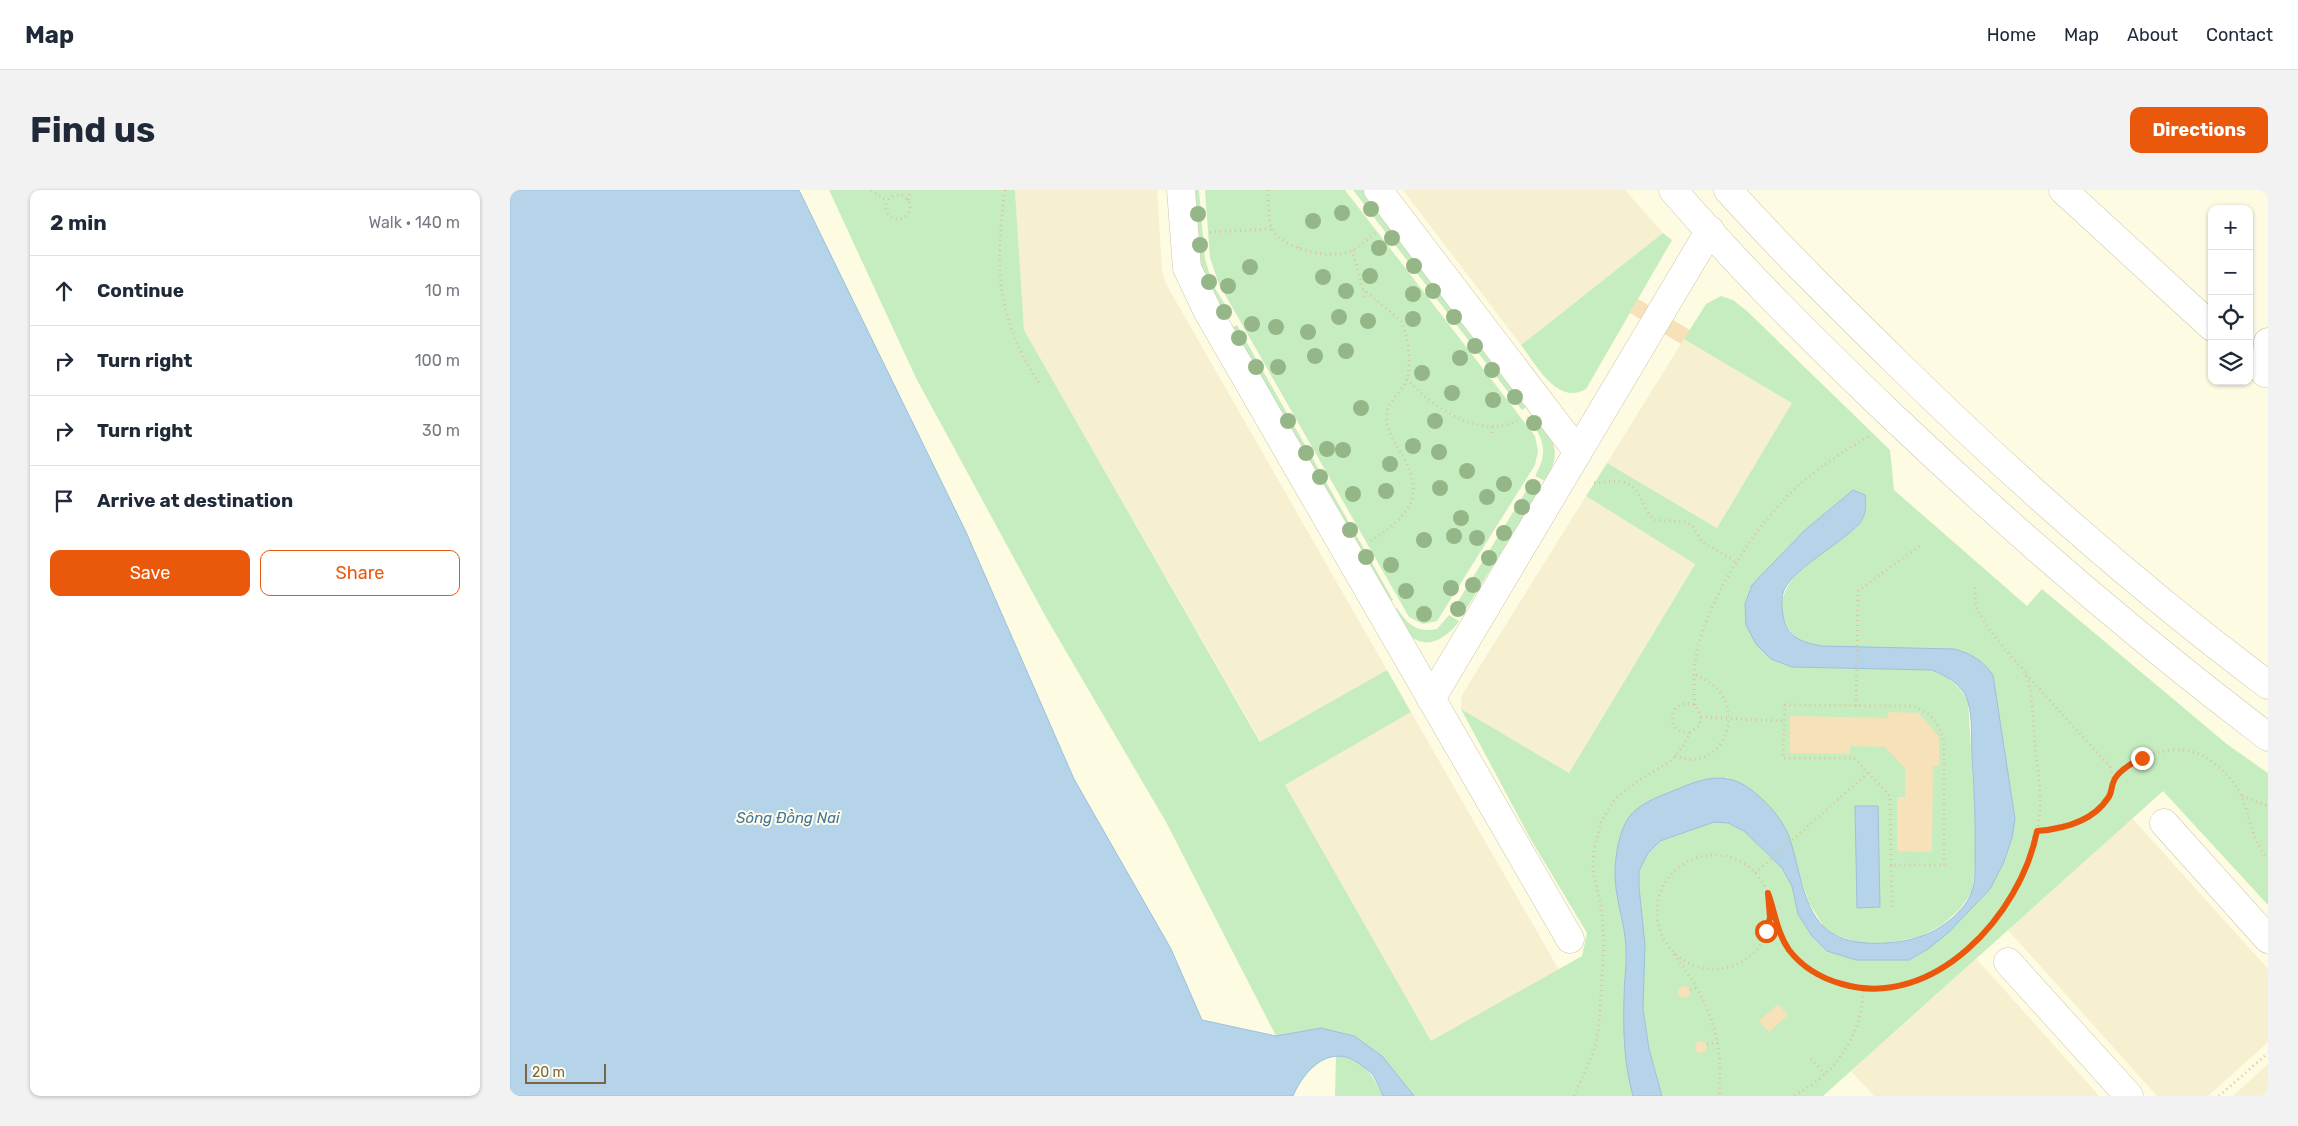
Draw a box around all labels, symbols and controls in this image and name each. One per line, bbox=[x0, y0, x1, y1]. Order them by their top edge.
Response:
text: Map bbox=[25, 21, 74, 49]
text: Home bbox=[1987, 24, 2036, 46]
text: Map bbox=[2064, 24, 2099, 46]
text: About bbox=[2127, 24, 2178, 46]
text: Contact bbox=[2206, 24, 2273, 46]
button: Directions bbox=[2130, 107, 2268, 153]
text: Find us bbox=[30, 109, 155, 151]
map controls bbox=[2208, 205, 2253, 385]
button: + bbox=[2208, 205, 2253, 250]
text: 2 min bbox=[50, 210, 107, 235]
text: Walk · 140 m bbox=[369, 213, 460, 232]
button: − bbox=[2208, 250, 2253, 295]
icon: ahead bbox=[50, 277, 78, 305]
text: Continue bbox=[97, 279, 184, 302]
text: 10 m bbox=[425, 281, 460, 300]
button: locate bbox=[2208, 295, 2253, 340]
button: layers bbox=[2208, 340, 2253, 385]
icon: right bbox=[50, 347, 78, 375]
text: Turn right bbox=[97, 349, 192, 372]
text: 100 m bbox=[415, 351, 460, 370]
icon: right bbox=[50, 417, 78, 445]
text: Turn right bbox=[97, 419, 192, 442]
text: 30 m bbox=[422, 421, 460, 440]
icon: arrive bbox=[50, 487, 78, 515]
text: Arrive at destination bbox=[97, 489, 293, 512]
button: Save bbox=[50, 550, 250, 596]
button: Share bbox=[260, 550, 460, 596]
route end bbox=[2131, 747, 2154, 770]
water label: Sông Đồng Nai bbox=[736, 809, 840, 827]
route start bbox=[1755, 920, 1778, 943]
scale bar bbox=[525, 1061, 606, 1084]
text: 20 m bbox=[532, 1064, 565, 1081]

